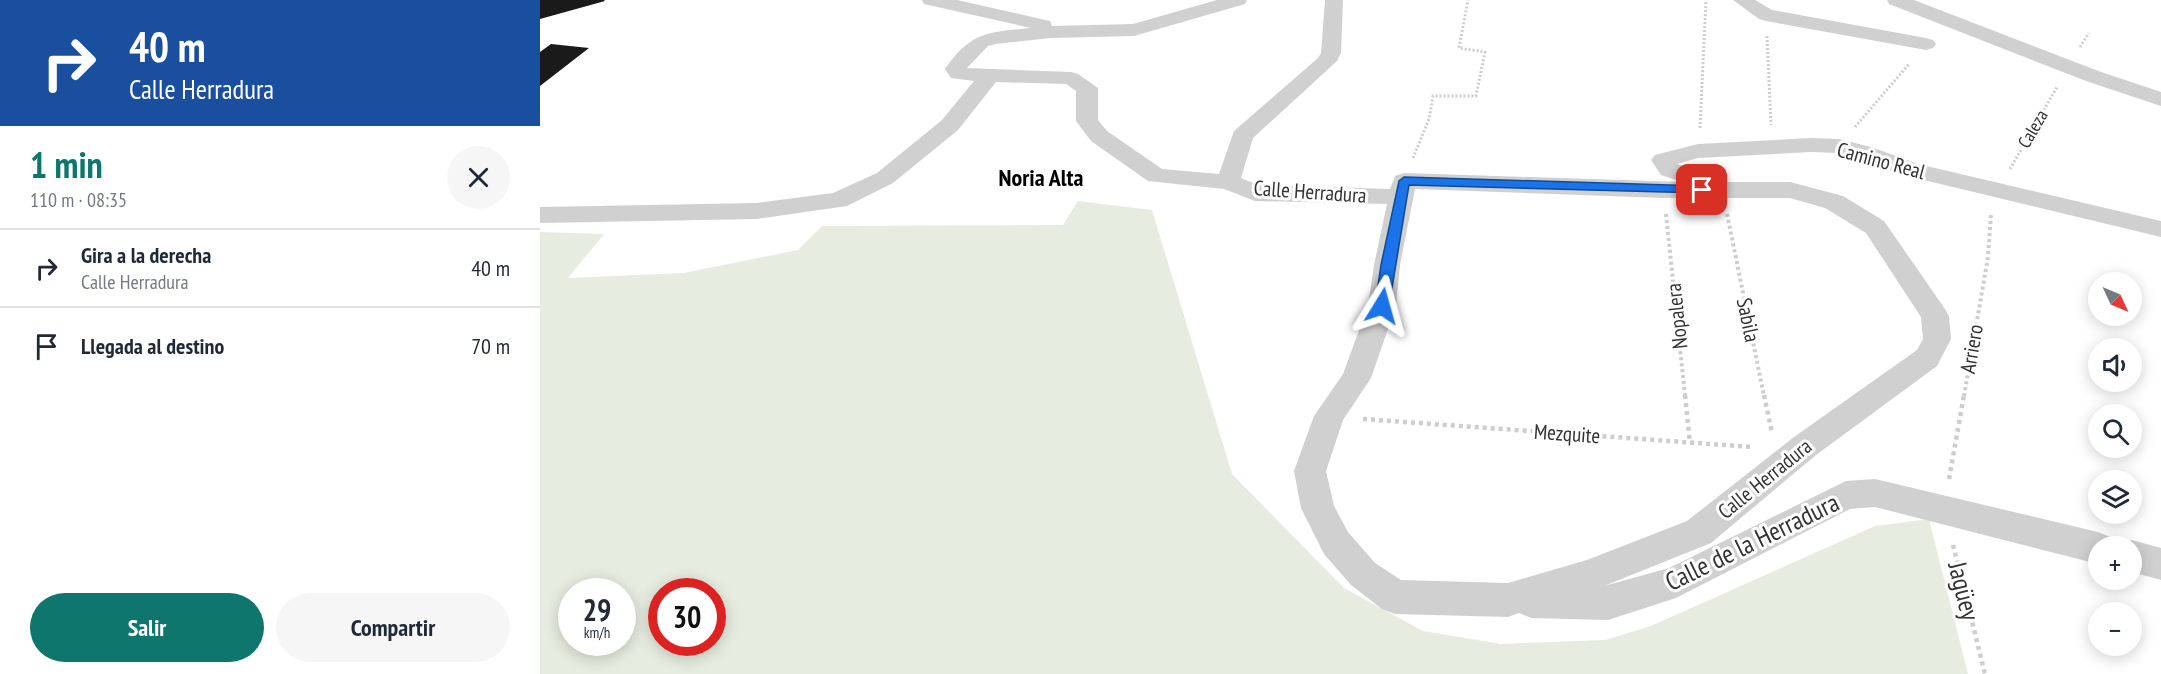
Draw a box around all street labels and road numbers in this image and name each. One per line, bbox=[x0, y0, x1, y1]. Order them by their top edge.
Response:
street label: Caleza bbox=[2013, 106, 2053, 152]
street label: Camino Real bbox=[1834, 136, 1928, 185]
street label: Calle Herradura bbox=[1253, 174, 1367, 209]
street label: Nopalera bbox=[1660, 282, 1693, 350]
street label: Sabila bbox=[1731, 295, 1766, 344]
street label: Arriero bbox=[1954, 322, 1989, 376]
street label: Mezquite bbox=[1533, 418, 1601, 449]
street label: Calle Herradura bbox=[1712, 433, 1817, 525]
street label: Calle de la Herradura bbox=[1660, 485, 1844, 598]
street label: Jagüey bbox=[1941, 557, 1988, 624]

